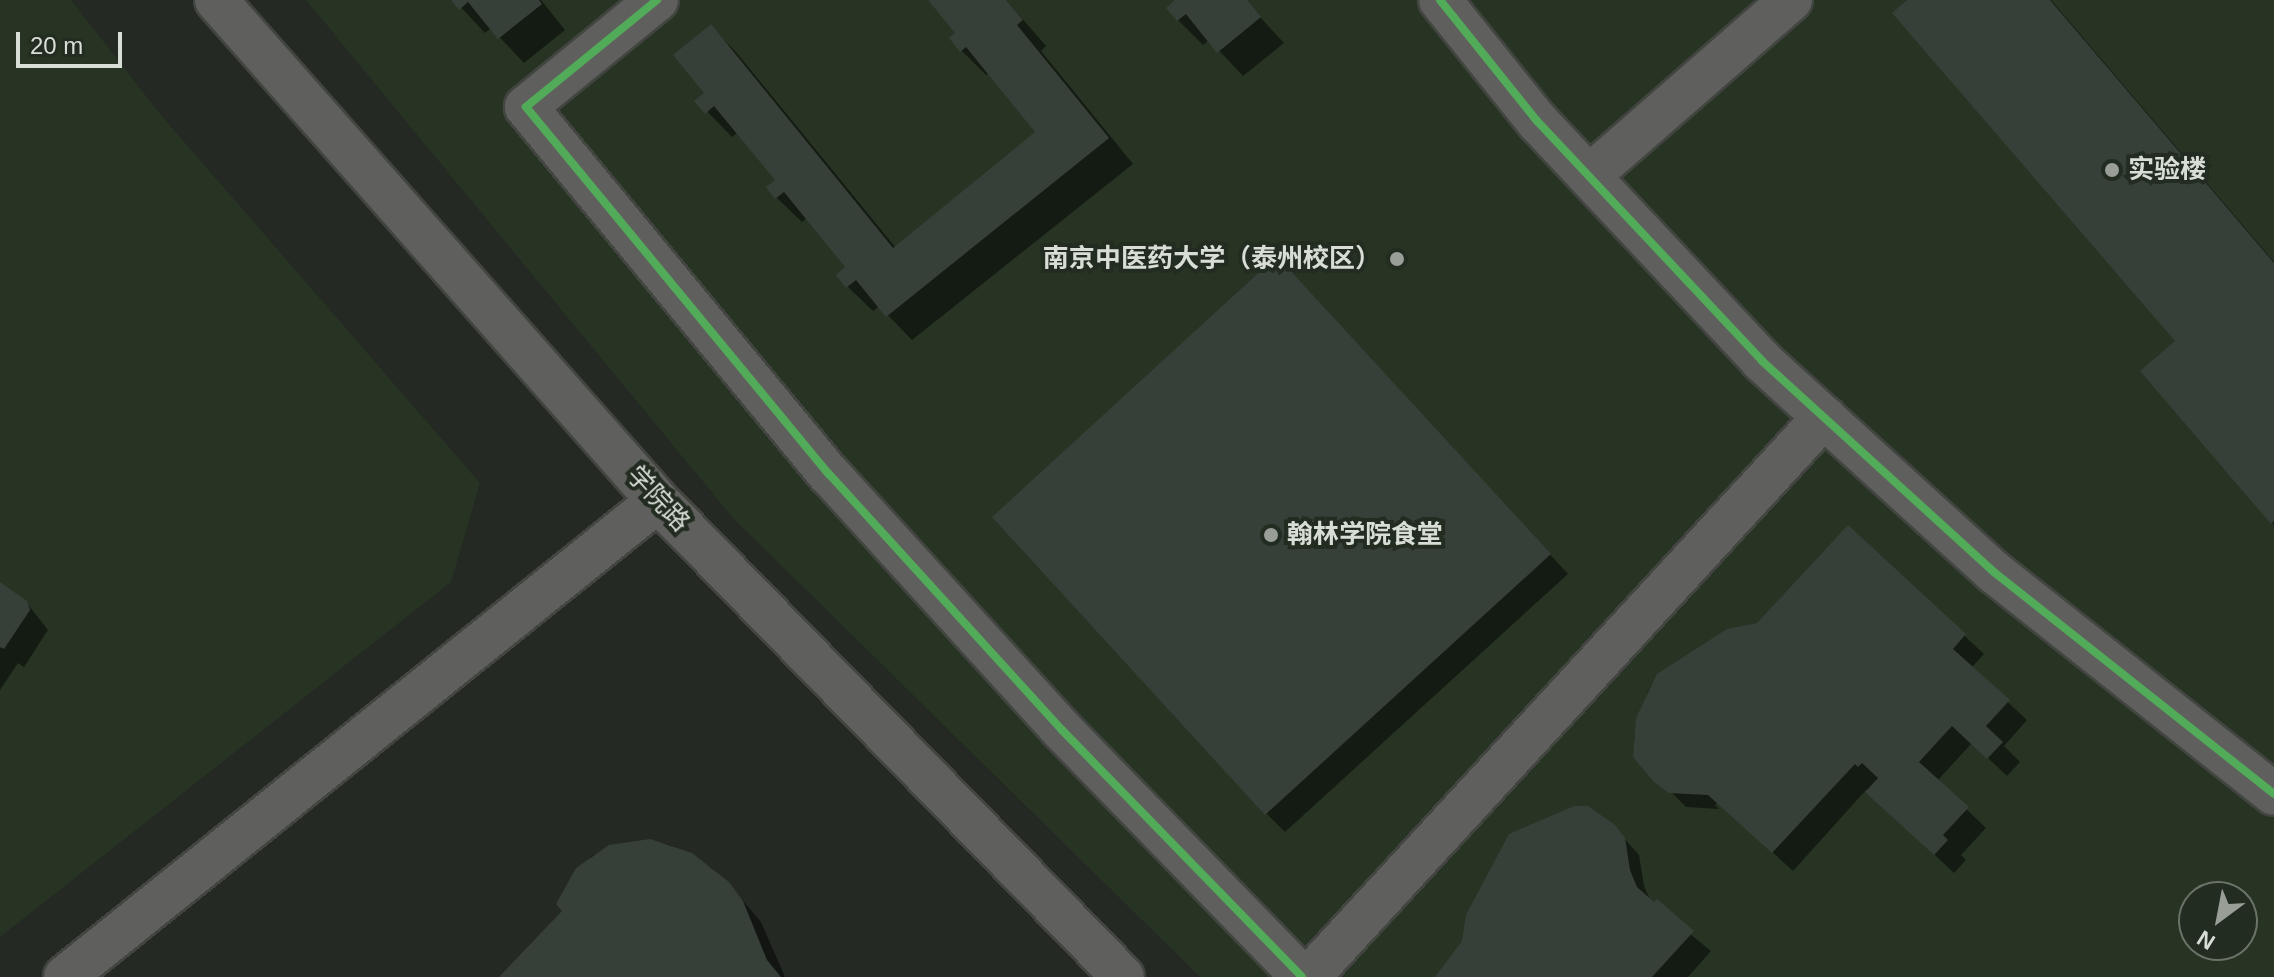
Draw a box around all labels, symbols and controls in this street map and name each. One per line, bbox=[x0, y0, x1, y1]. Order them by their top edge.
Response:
scale bar bbox=[20, 16, 126, 66]
text: 20 m bbox=[30, 32, 83, 59]
place label: 实验楼 bbox=[2128, 154, 2206, 186]
marker: 实验楼 bbox=[2103, 161, 2121, 179]
place label: 南京中医药大学（泰州校区） bbox=[1043, 243, 1381, 275]
marker: 南京中医药大学（泰州校区） bbox=[1388, 250, 1406, 268]
street label: 学院路 bbox=[620, 460, 696, 538]
place label: 翰林学院食堂 bbox=[1287, 519, 1443, 551]
marker: 翰林学院食堂 bbox=[1262, 526, 1280, 544]
north arrow bbox=[2178, 881, 2258, 961]
text: N bbox=[2193, 925, 2219, 955]

